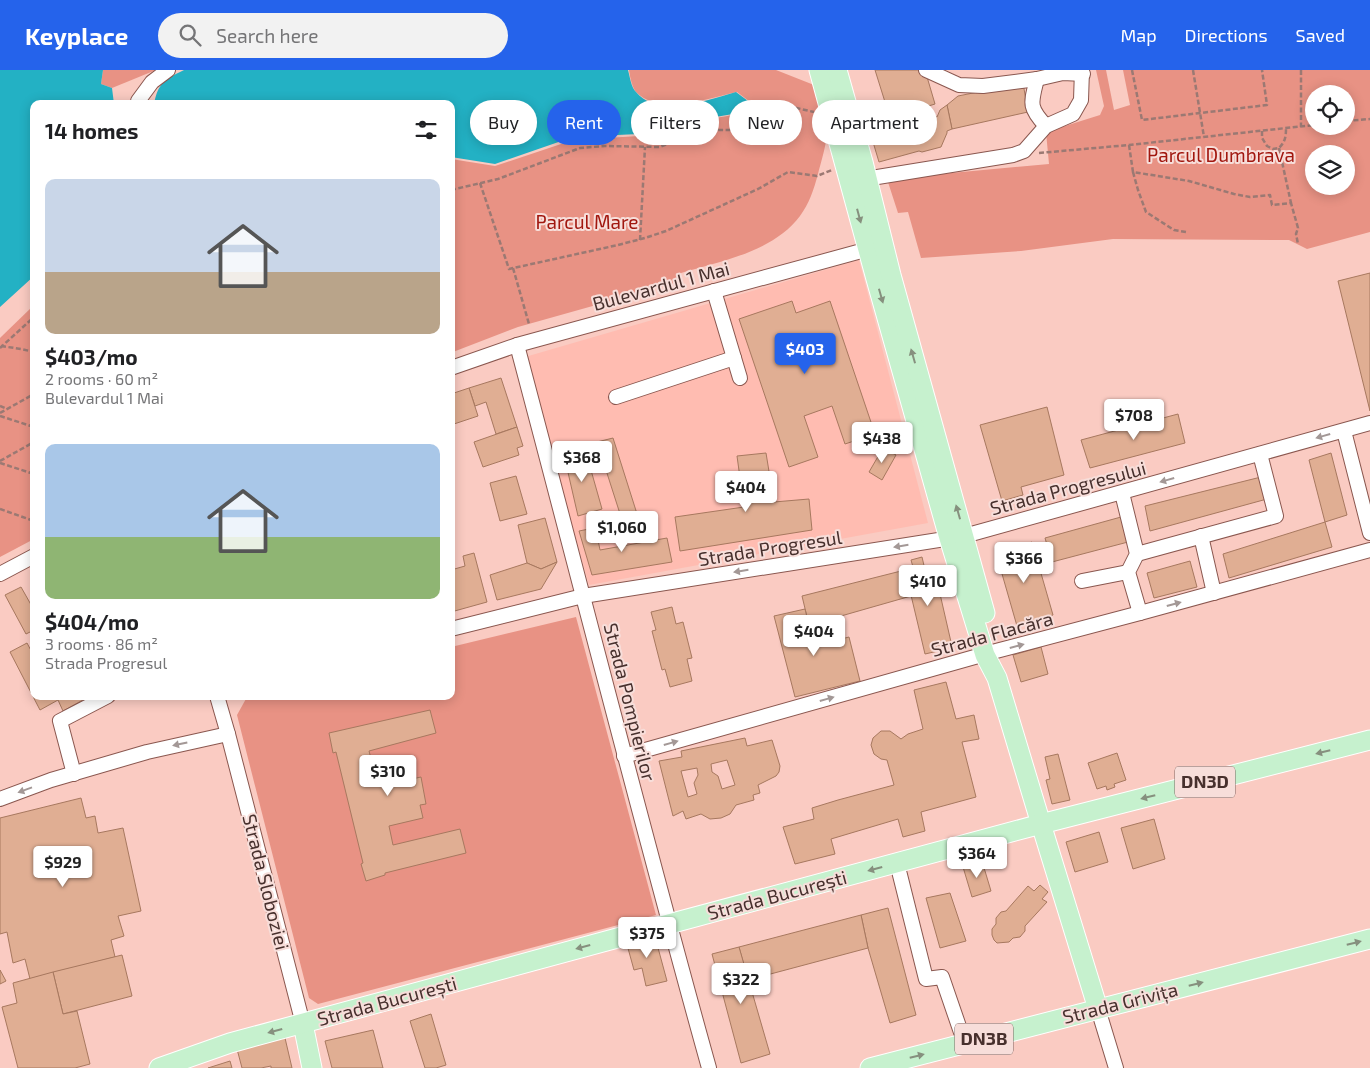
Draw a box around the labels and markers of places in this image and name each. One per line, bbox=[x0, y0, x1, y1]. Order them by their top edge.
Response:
pin: $403 bbox=[775, 332, 835, 375]
pin: $708 bbox=[1104, 398, 1164, 441]
pin: $438 bbox=[852, 422, 912, 464]
pin: $368 bbox=[552, 440, 612, 483]
pin: $404 bbox=[716, 470, 776, 513]
pin: $1,060 bbox=[581, 510, 663, 553]
pin: $366 bbox=[994, 542, 1054, 584]
pin: $410 bbox=[898, 564, 958, 607]
pin: $404 bbox=[784, 614, 844, 657]
pin: $310 bbox=[358, 754, 418, 797]
pin: $364 bbox=[947, 836, 1007, 879]
pin: $929 bbox=[33, 846, 93, 888]
pin: $375 bbox=[617, 916, 677, 959]
pin: $322 bbox=[711, 962, 771, 1005]

